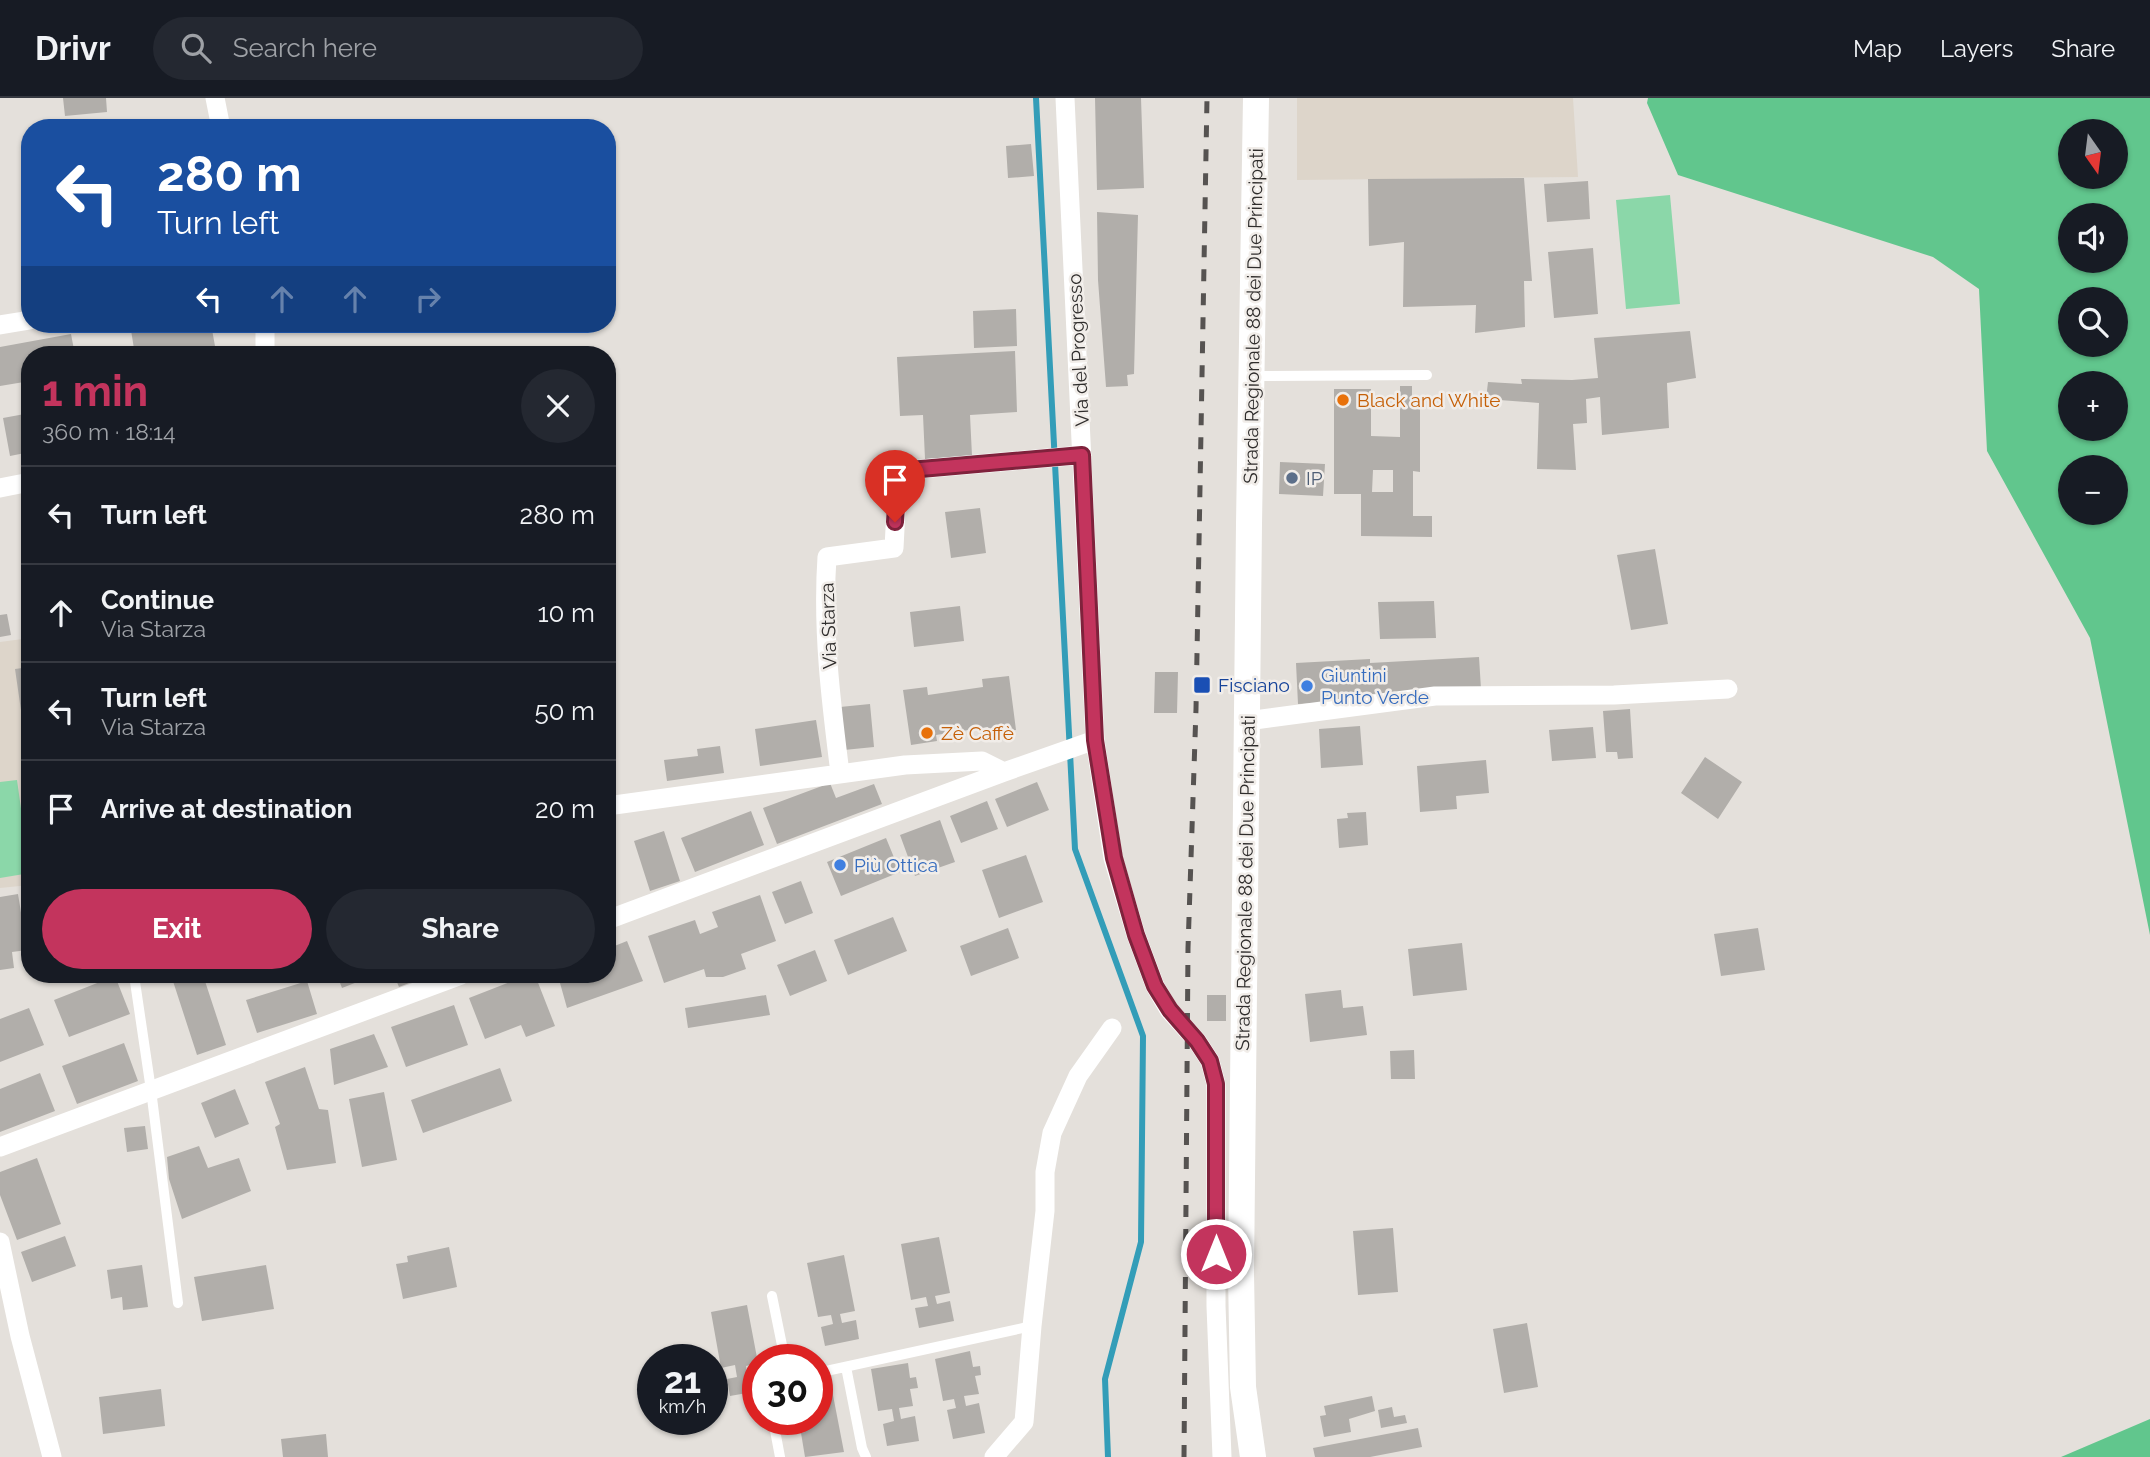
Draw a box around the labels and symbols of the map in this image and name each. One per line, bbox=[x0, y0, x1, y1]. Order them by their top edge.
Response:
north arrow bbox=[2058, 119, 2128, 189]
street label: Strada Regionale 88 dei Due Principati bbox=[1239, 148, 1267, 484]
street label: Via del Progresso bbox=[1063, 273, 1093, 427]
place label: Black and White bbox=[1357, 389, 1500, 411]
marker: Black and White bbox=[1335, 392, 1351, 408]
pin bbox=[865, 450, 925, 522]
place label: IP bbox=[1306, 467, 1323, 489]
marker: IP bbox=[1284, 470, 1300, 486]
street label: Via Starza bbox=[815, 582, 841, 670]
place label: Giuntini Punto Verde bbox=[1321, 664, 1429, 708]
place label: Fisciano bbox=[1218, 674, 1290, 696]
marker: Fisciano bbox=[1192, 675, 1212, 695]
marker: Giuntini Punto Verde bbox=[1299, 678, 1315, 694]
street label: Strada Regionale 88 dei Due Principati bbox=[1231, 715, 1259, 1051]
place label: Zè Caffè bbox=[941, 722, 1014, 744]
marker: Zè Caffè bbox=[919, 725, 935, 741]
place label: Più Ottica bbox=[854, 854, 938, 876]
marker: Più Ottica bbox=[832, 857, 848, 873]
position arrow bbox=[1179, 1217, 1253, 1291]
speed limit sign: 30 bbox=[742, 1344, 833, 1435]

